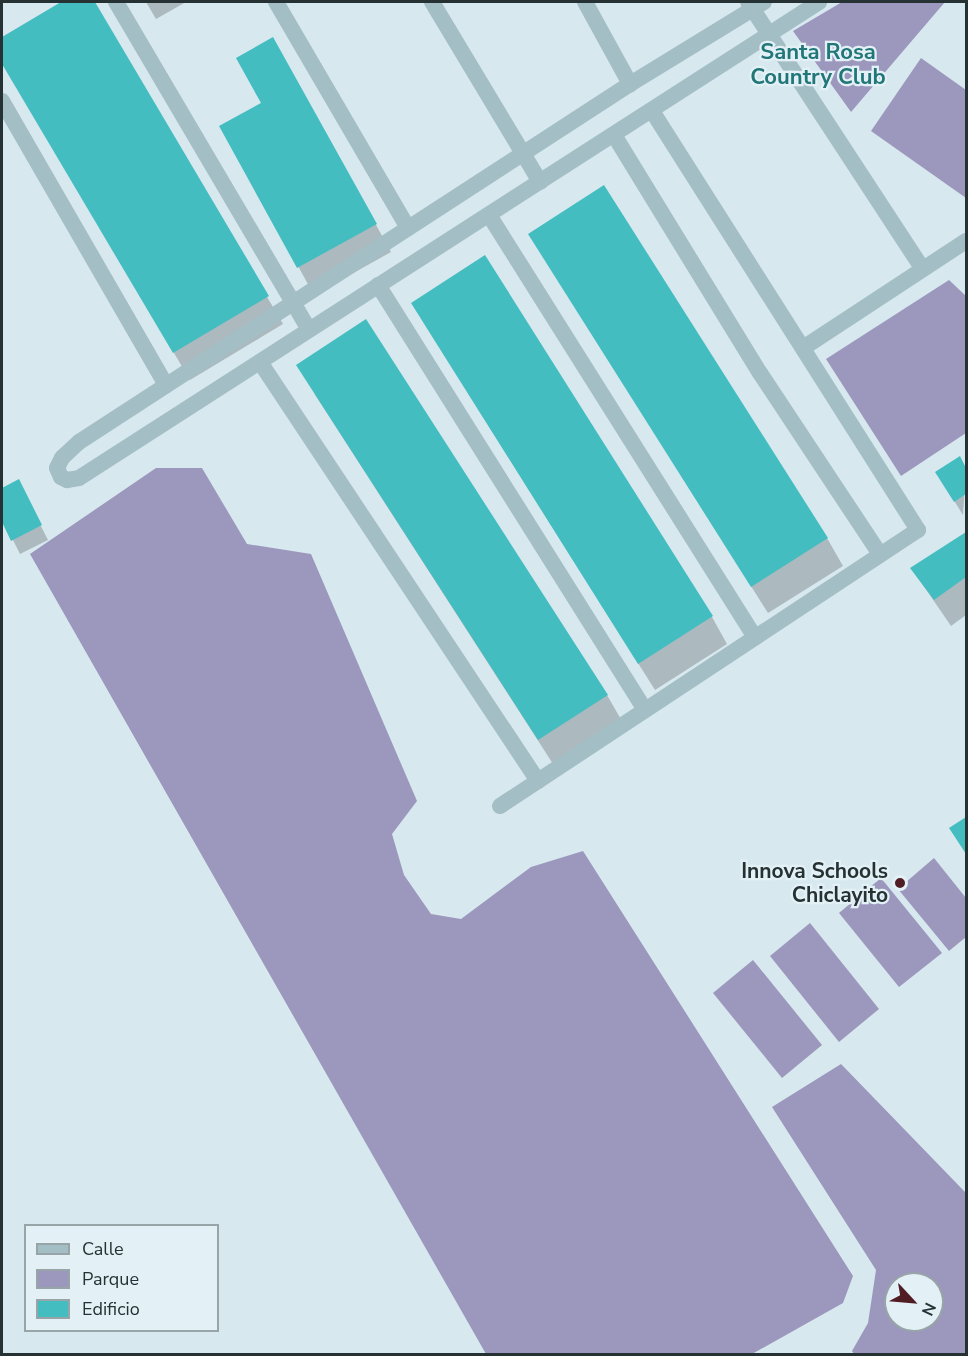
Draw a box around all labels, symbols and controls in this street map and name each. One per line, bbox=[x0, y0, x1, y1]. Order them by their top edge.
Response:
district label: Santa Rosa Country Club bbox=[750, 39, 886, 90]
place label: Innova Schools Chiclayito bbox=[741, 858, 888, 908]
marker: Innova Schools Chiclayito bbox=[893, 876, 907, 890]
legend bbox=[24, 1224, 219, 1332]
text: Calle bbox=[82, 1237, 124, 1261]
text: Parque bbox=[82, 1267, 139, 1291]
north arrow bbox=[884, 1272, 944, 1332]
text: Edificio bbox=[82, 1297, 140, 1321]
text: N bbox=[916, 1299, 941, 1319]

